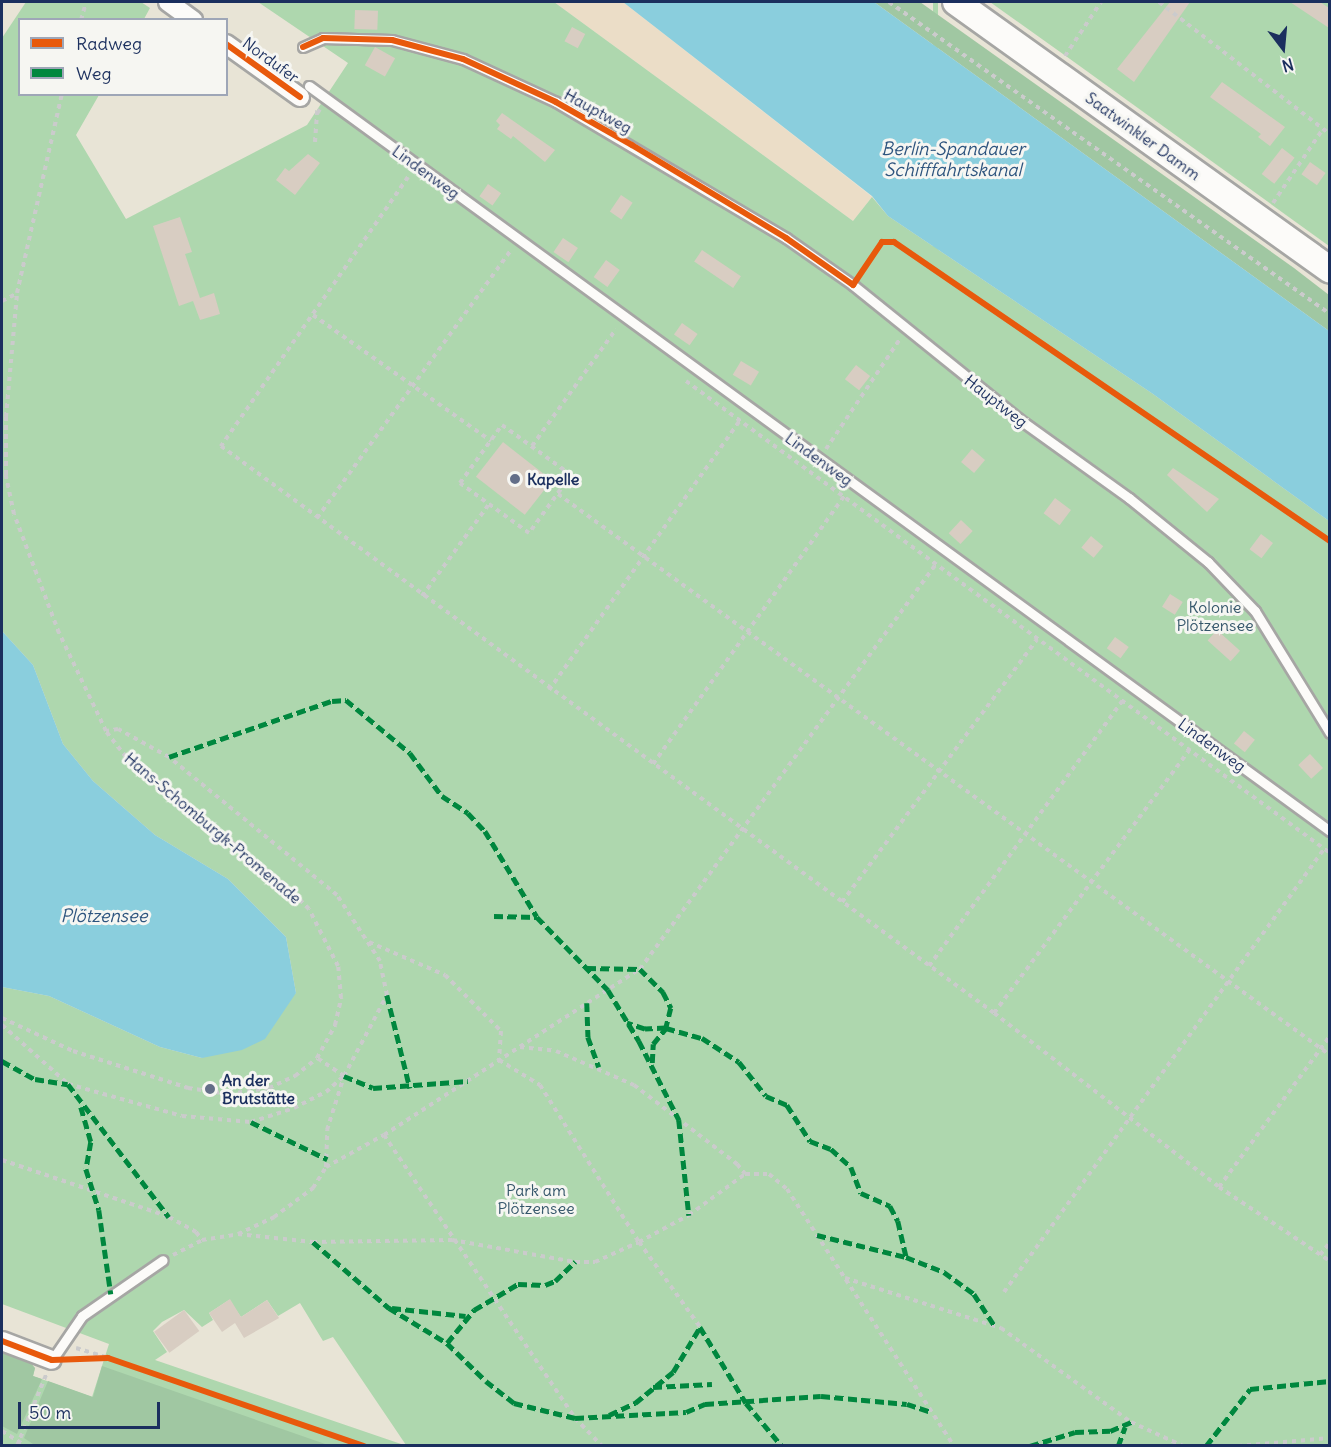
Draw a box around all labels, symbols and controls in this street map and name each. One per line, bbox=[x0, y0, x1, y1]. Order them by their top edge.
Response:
legend bbox=[18, 18, 228, 96]
north arrow bbox=[1253, 18, 1313, 78]
text: Radweg bbox=[76, 32, 142, 55]
street label: Nordufer bbox=[239, 33, 303, 87]
text: N bbox=[1280, 54, 1296, 76]
text: Weg bbox=[76, 62, 111, 85]
street label: Hauptweg bbox=[561, 85, 635, 137]
street label: Saatwinkler Damm bbox=[1082, 88, 1204, 184]
water label: Berlin-Spandauer Schifffahrtskanal bbox=[881, 139, 1025, 182]
street label: Lindenweg bbox=[388, 141, 464, 203]
street label: Hauptweg bbox=[961, 371, 1031, 431]
street label: Lindenweg bbox=[781, 428, 857, 490]
place label: Kapelle bbox=[527, 469, 579, 489]
marker: Kapelle bbox=[508, 472, 522, 486]
park label: Kolonie Plötzensee bbox=[1176, 597, 1254, 635]
street label: Lindenweg bbox=[1174, 714, 1250, 776]
street label: Hans-Schomburgk-Promenade bbox=[121, 748, 305, 908]
water label: Plötzensee bbox=[61, 905, 147, 927]
place label: An der Brutstätte bbox=[222, 1070, 295, 1108]
marker: An der Brutstätte bbox=[203, 1082, 217, 1096]
park label: Park am Plötzensee bbox=[497, 1180, 575, 1218]
scale bar bbox=[21, 1390, 164, 1428]
text: 50 m bbox=[29, 1401, 71, 1424]

